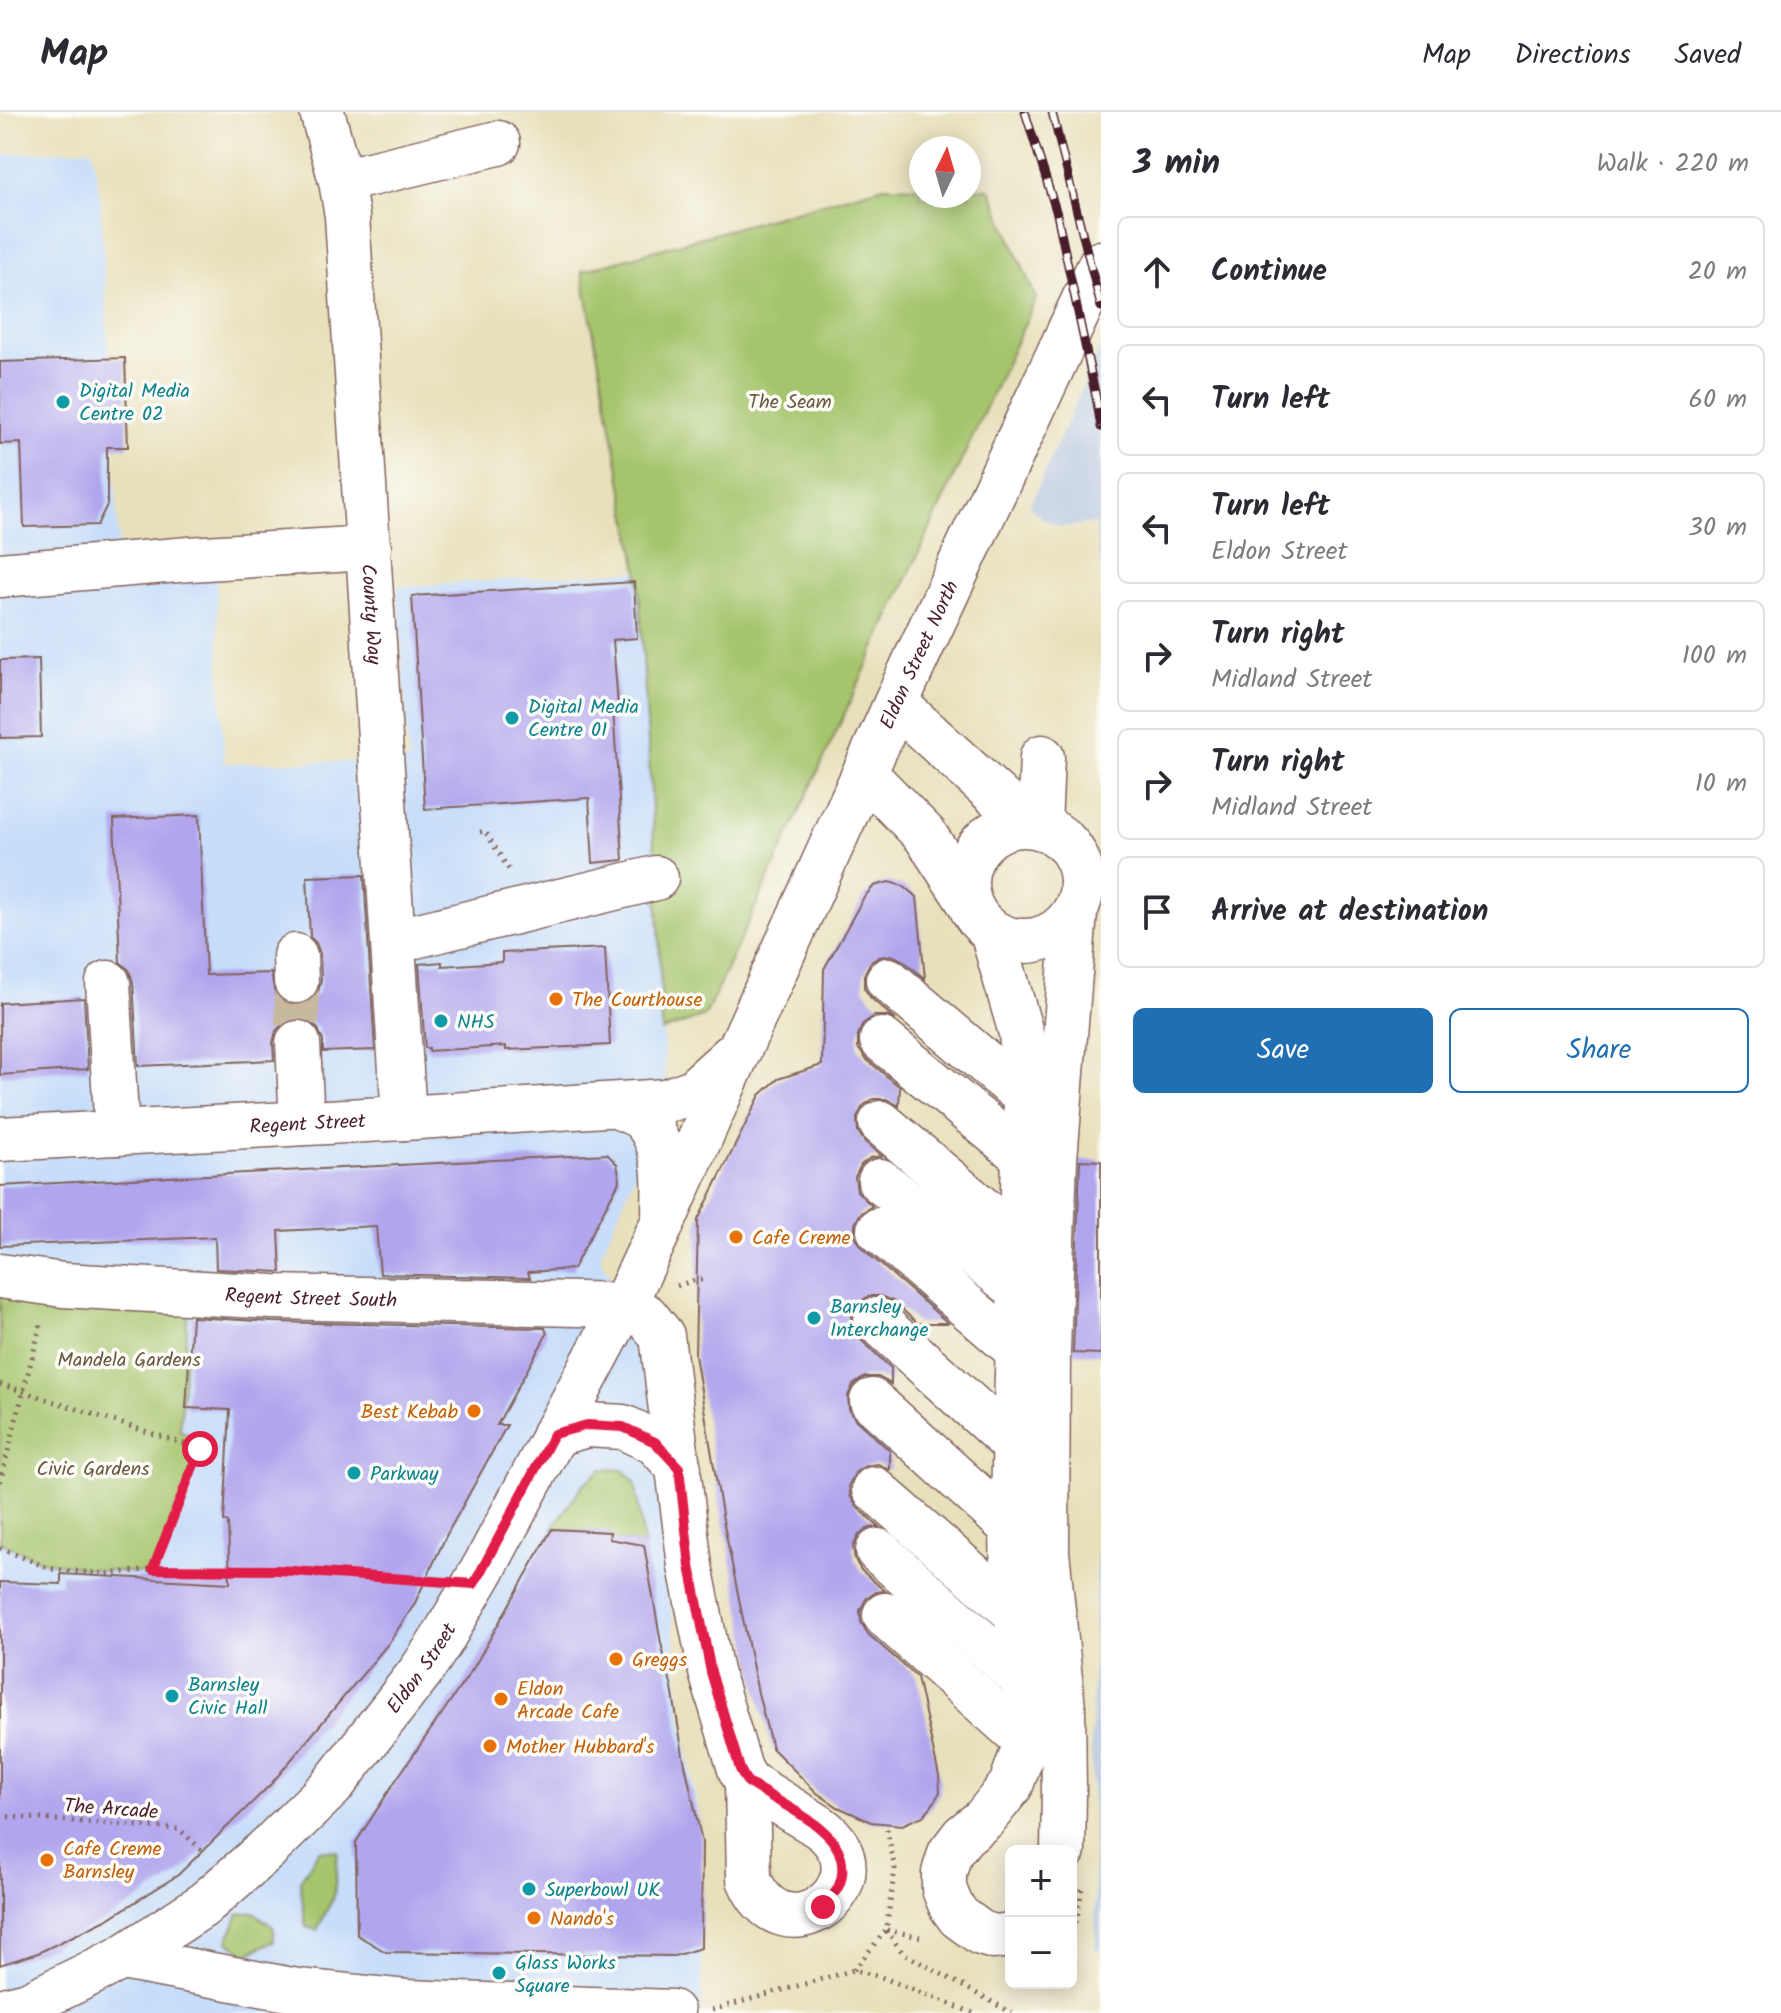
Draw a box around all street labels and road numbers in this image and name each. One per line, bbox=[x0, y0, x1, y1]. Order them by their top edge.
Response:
street label: County Way bbox=[351, 563, 389, 666]
street label: Eldon Street North bbox=[872, 576, 968, 735]
street label: Regent Street bbox=[249, 1106, 367, 1144]
street label: Regent Street South bbox=[224, 1280, 397, 1318]
street label: Eldon Street bbox=[379, 1617, 466, 1721]
street label: The Arcade bbox=[63, 1791, 159, 1829]

